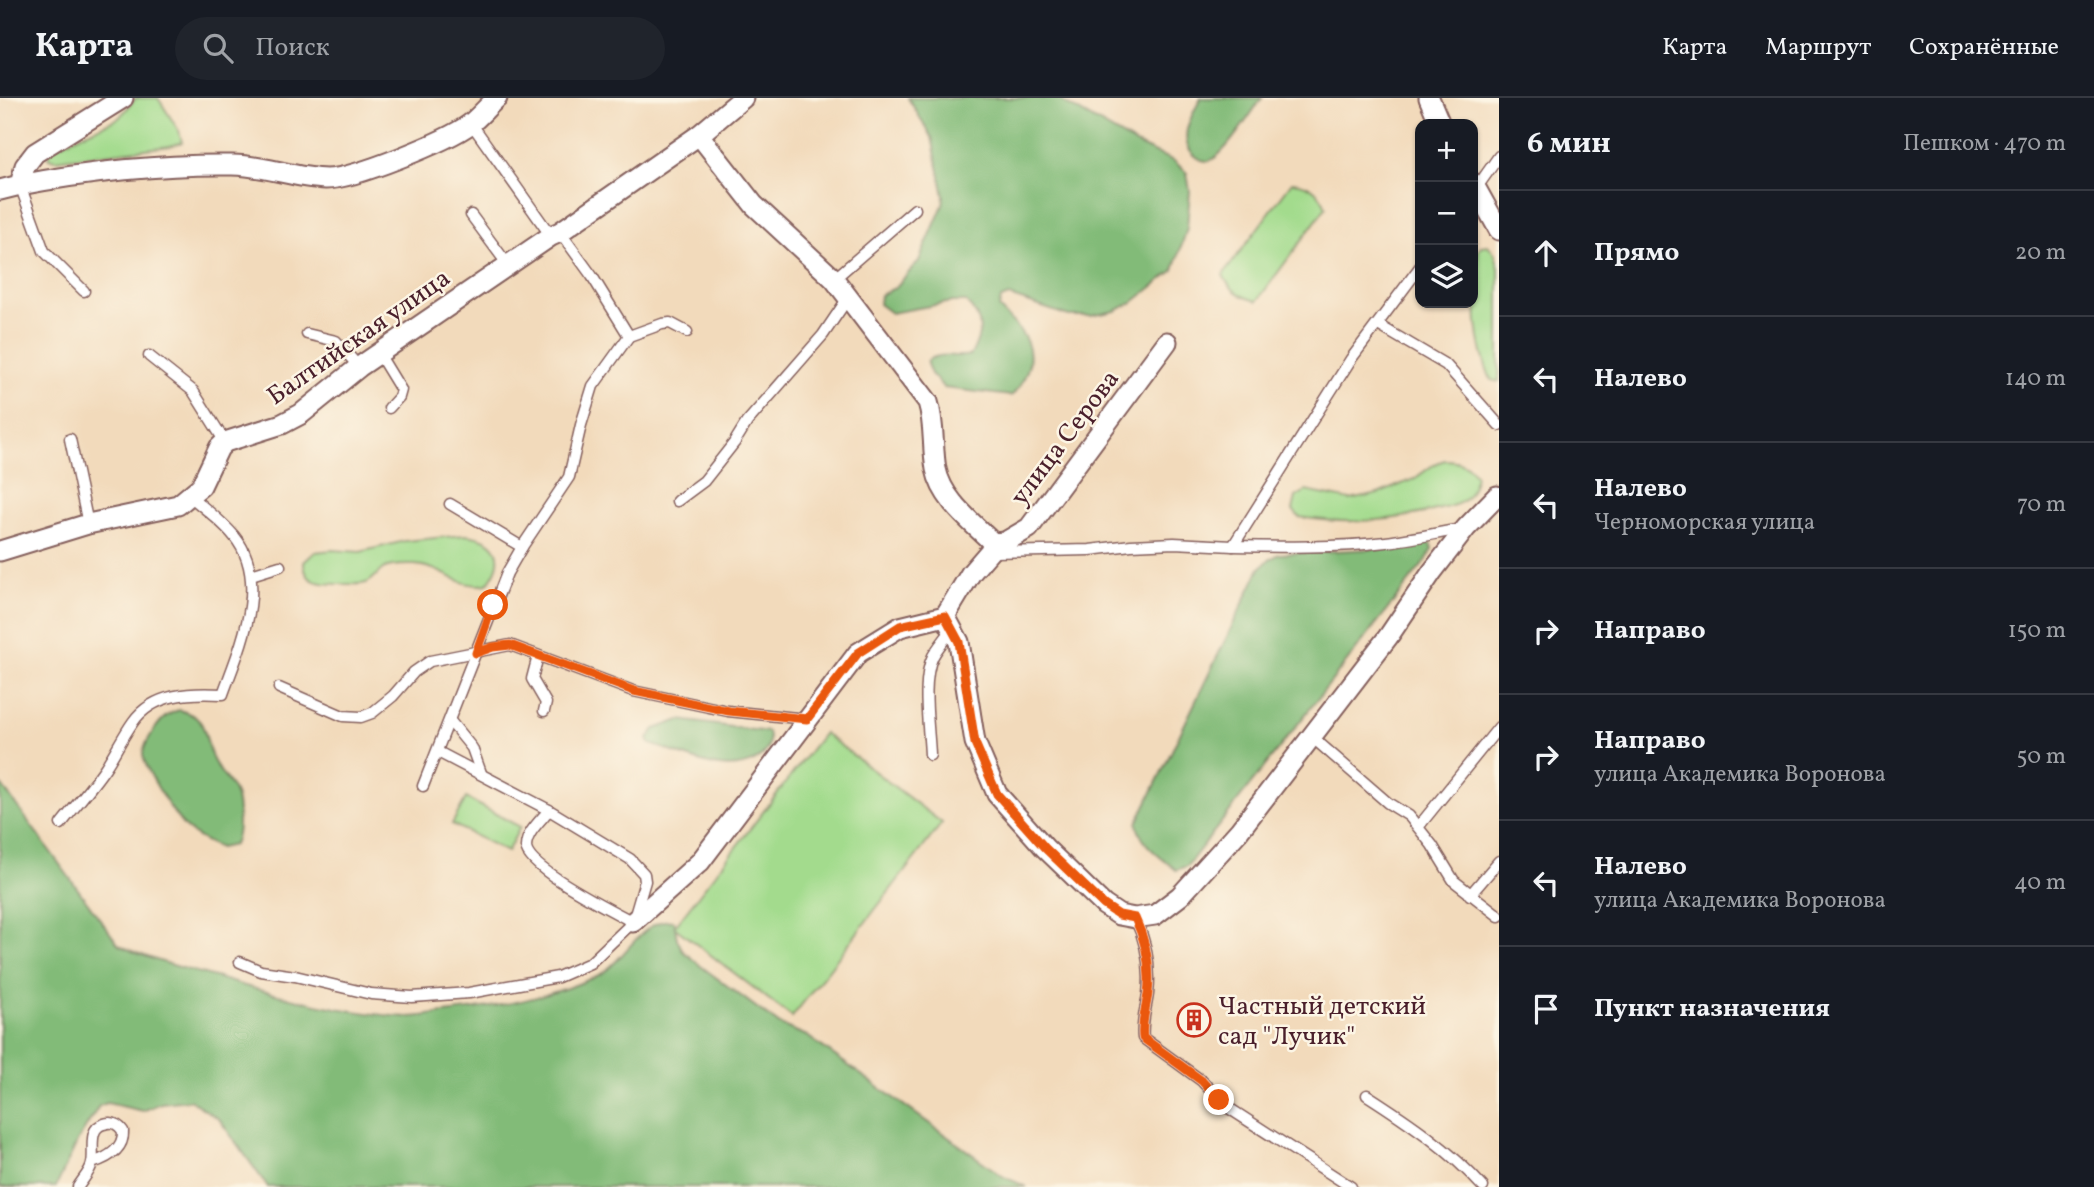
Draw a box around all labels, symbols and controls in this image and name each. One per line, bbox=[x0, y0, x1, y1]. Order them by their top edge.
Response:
search box bbox=[175, 17, 665, 80]
text: Карта bbox=[35, 25, 133, 71]
icon: search bbox=[199, 29, 237, 67]
text: Поиск bbox=[255, 30, 330, 66]
text: Карта bbox=[1662, 31, 1727, 65]
text: Маршрут bbox=[1765, 31, 1871, 65]
text: Сохранённые bbox=[1909, 31, 2059, 65]
map controls bbox=[1415, 119, 1478, 308]
button: + bbox=[1415, 119, 1478, 182]
text: 6 мин bbox=[1527, 123, 1611, 165]
text: Пешком · 470 m bbox=[1903, 128, 2066, 160]
button: − bbox=[1415, 182, 1478, 245]
icon: ahead bbox=[1527, 234, 1565, 272]
text: Прямо bbox=[1594, 235, 1679, 271]
text: 20 m bbox=[2015, 237, 2066, 269]
button: layers bbox=[1415, 245, 1478, 308]
street label: Балтийская улица bbox=[260, 261, 458, 414]
icon: left bbox=[1527, 360, 1565, 398]
text: Налево bbox=[1594, 361, 1687, 397]
street label: улица Серова bbox=[1003, 363, 1129, 514]
text: 140 m bbox=[2005, 363, 2066, 395]
text: Налево bbox=[1594, 471, 1687, 507]
icon: left bbox=[1527, 486, 1565, 524]
text: 70 m bbox=[2017, 489, 2066, 521]
text: Черноморская улица bbox=[1594, 507, 1815, 539]
route start bbox=[477, 589, 508, 620]
icon: right bbox=[1527, 612, 1565, 650]
text: Направо bbox=[1594, 613, 1706, 649]
text: 150 m bbox=[2008, 615, 2066, 647]
text: Направо bbox=[1594, 723, 1706, 759]
icon: right bbox=[1527, 738, 1565, 776]
text: 50 m bbox=[2017, 741, 2066, 773]
text: улица Академика Воронова bbox=[1594, 759, 1886, 791]
text: Налево bbox=[1594, 849, 1687, 885]
icon: left bbox=[1527, 864, 1565, 902]
text: 40 m bbox=[2014, 867, 2066, 899]
text: улица Академика Воронова bbox=[1594, 885, 1886, 917]
place label: Частный детский сад "Лучик" bbox=[1218, 989, 1426, 1055]
icon: arrive bbox=[1527, 990, 1565, 1028]
text: Пункт назначения bbox=[1594, 991, 1830, 1027]
building icon: Частный детский сад "Лучик" bbox=[1175, 1001, 1213, 1039]
route end bbox=[1203, 1084, 1234, 1115]

